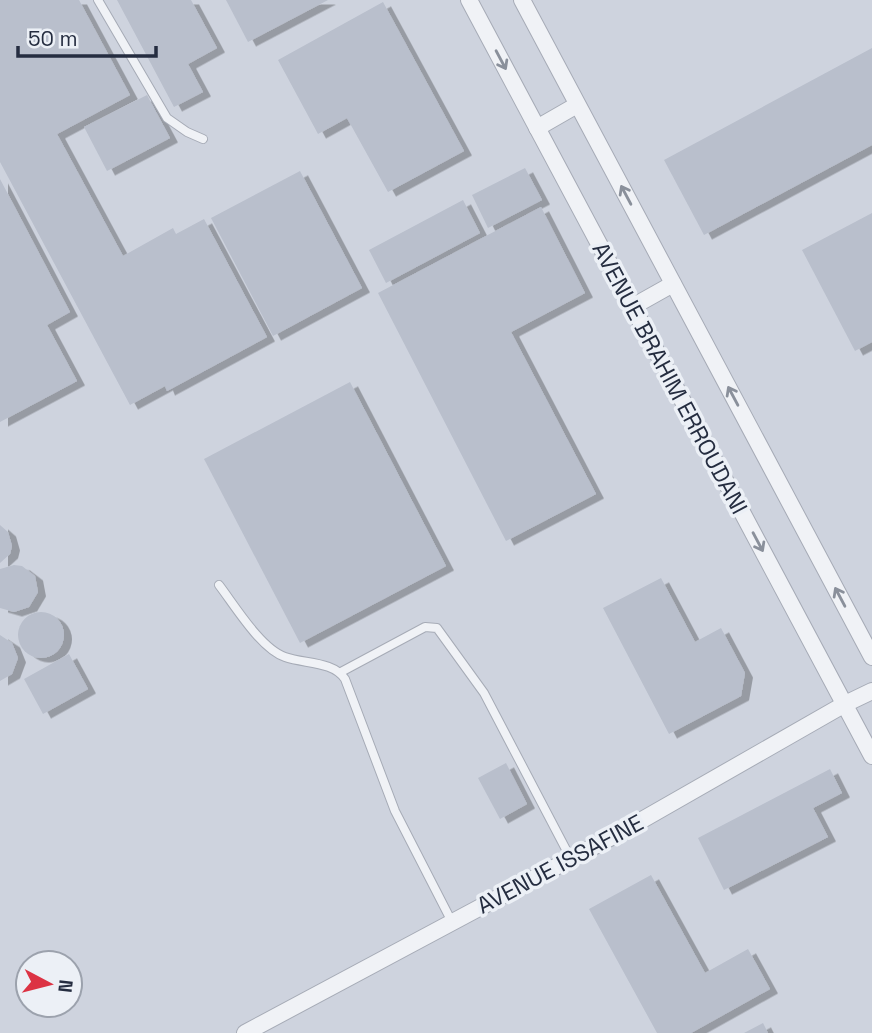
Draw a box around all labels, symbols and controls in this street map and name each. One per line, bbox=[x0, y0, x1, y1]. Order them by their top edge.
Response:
scale bar bbox=[18, 14, 156, 58]
text: 50 m bbox=[28, 25, 78, 52]
one-way arrow bbox=[495, 49, 508, 70]
one-way arrow bbox=[619, 186, 633, 206]
street label: AVENUE BRAHIM ERROUDANI bbox=[585, 237, 755, 519]
one-way arrow bbox=[726, 386, 739, 407]
one-way arrow bbox=[752, 531, 765, 552]
one-way arrow bbox=[833, 587, 846, 608]
street label: AVENUE ISSAFINE bbox=[472, 807, 648, 921]
north arrow bbox=[14, 949, 84, 1019]
text: N bbox=[52, 978, 79, 994]

